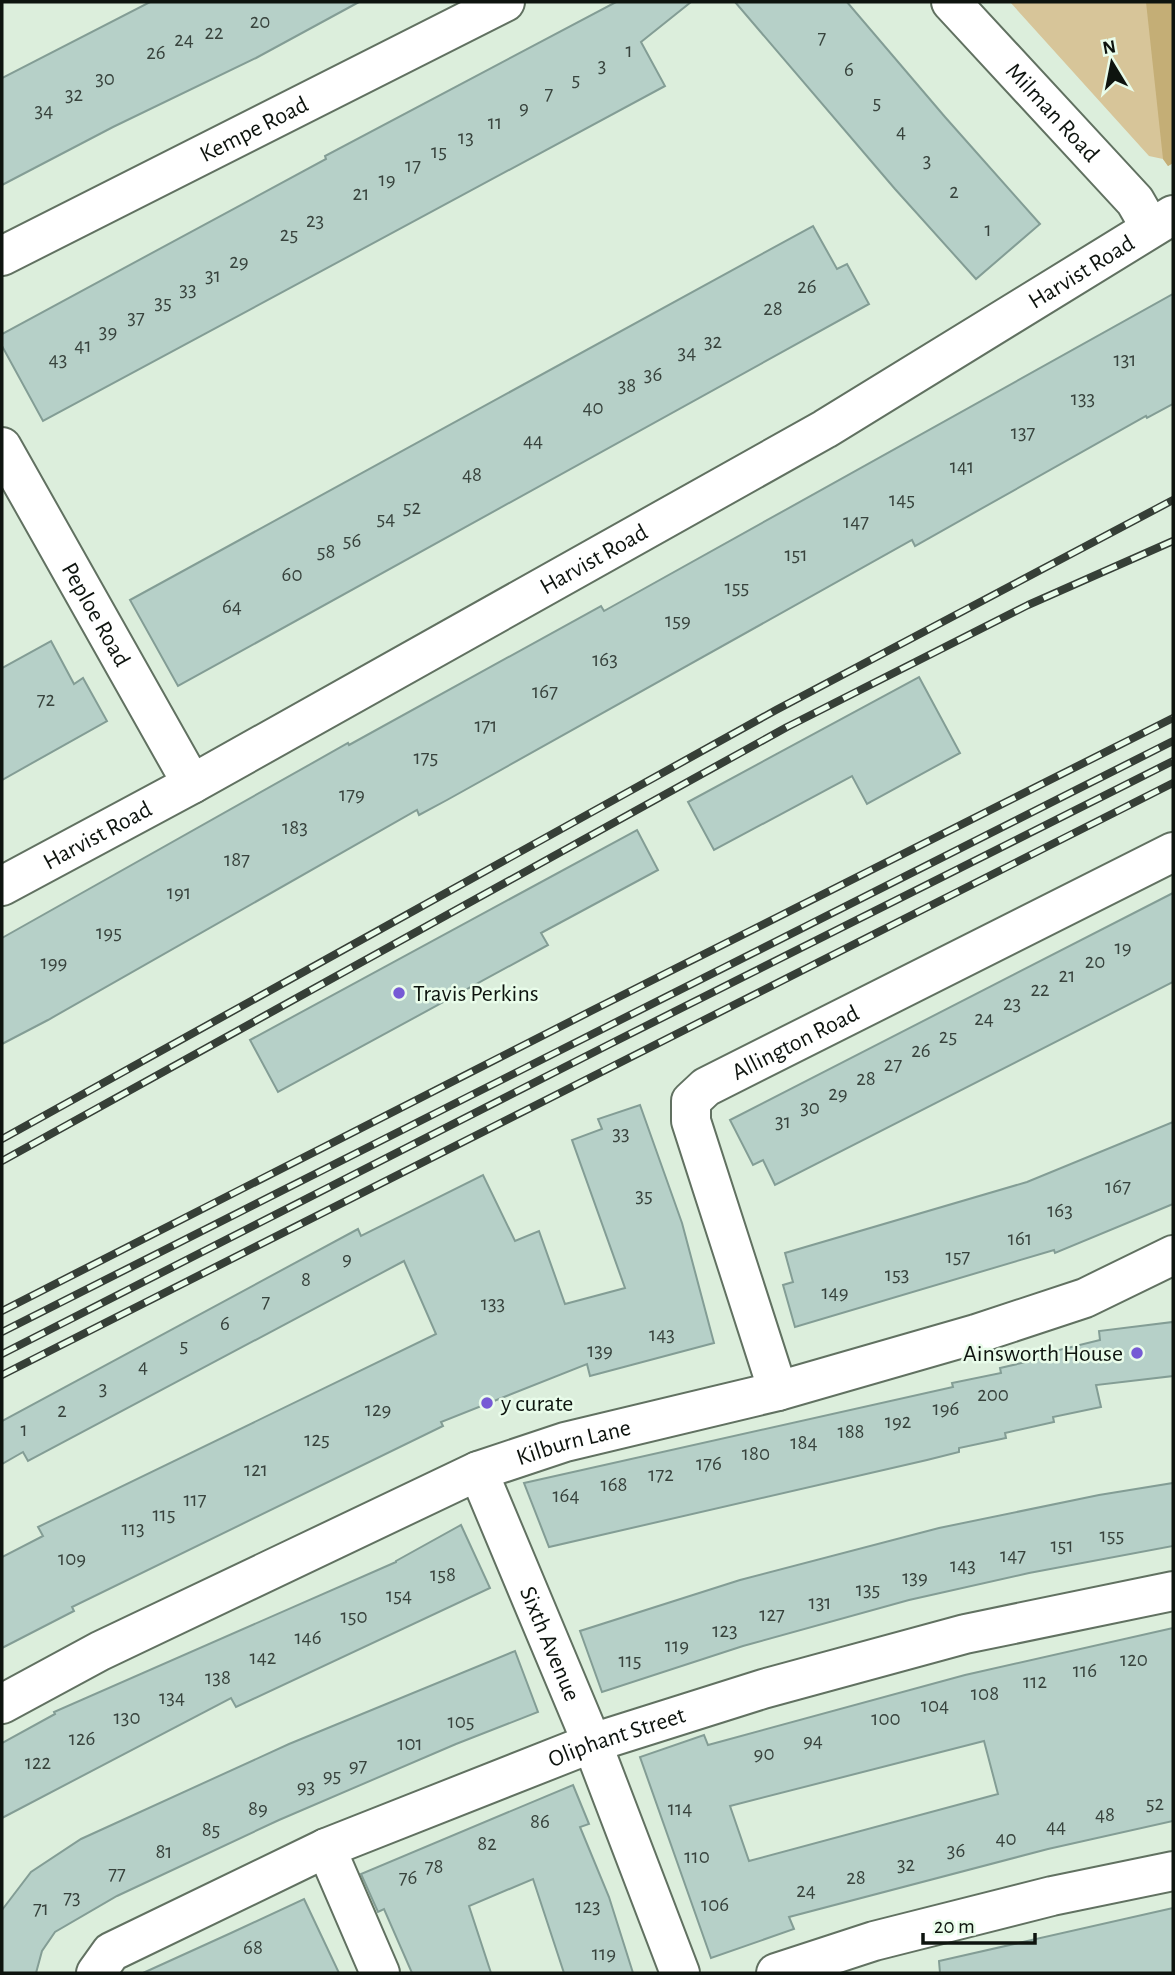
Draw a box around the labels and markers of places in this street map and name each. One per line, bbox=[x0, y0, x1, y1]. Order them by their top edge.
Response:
place label: Travis Perkins bbox=[413, 982, 539, 1006]
marker: Travis Perkins bbox=[391, 985, 407, 1001]
place label: Ainsworth House bbox=[963, 1342, 1123, 1366]
marker: Ainsworth House bbox=[1129, 1345, 1145, 1361]
place label: y curate bbox=[500, 1392, 573, 1416]
marker: y curate bbox=[479, 1395, 495, 1411]

